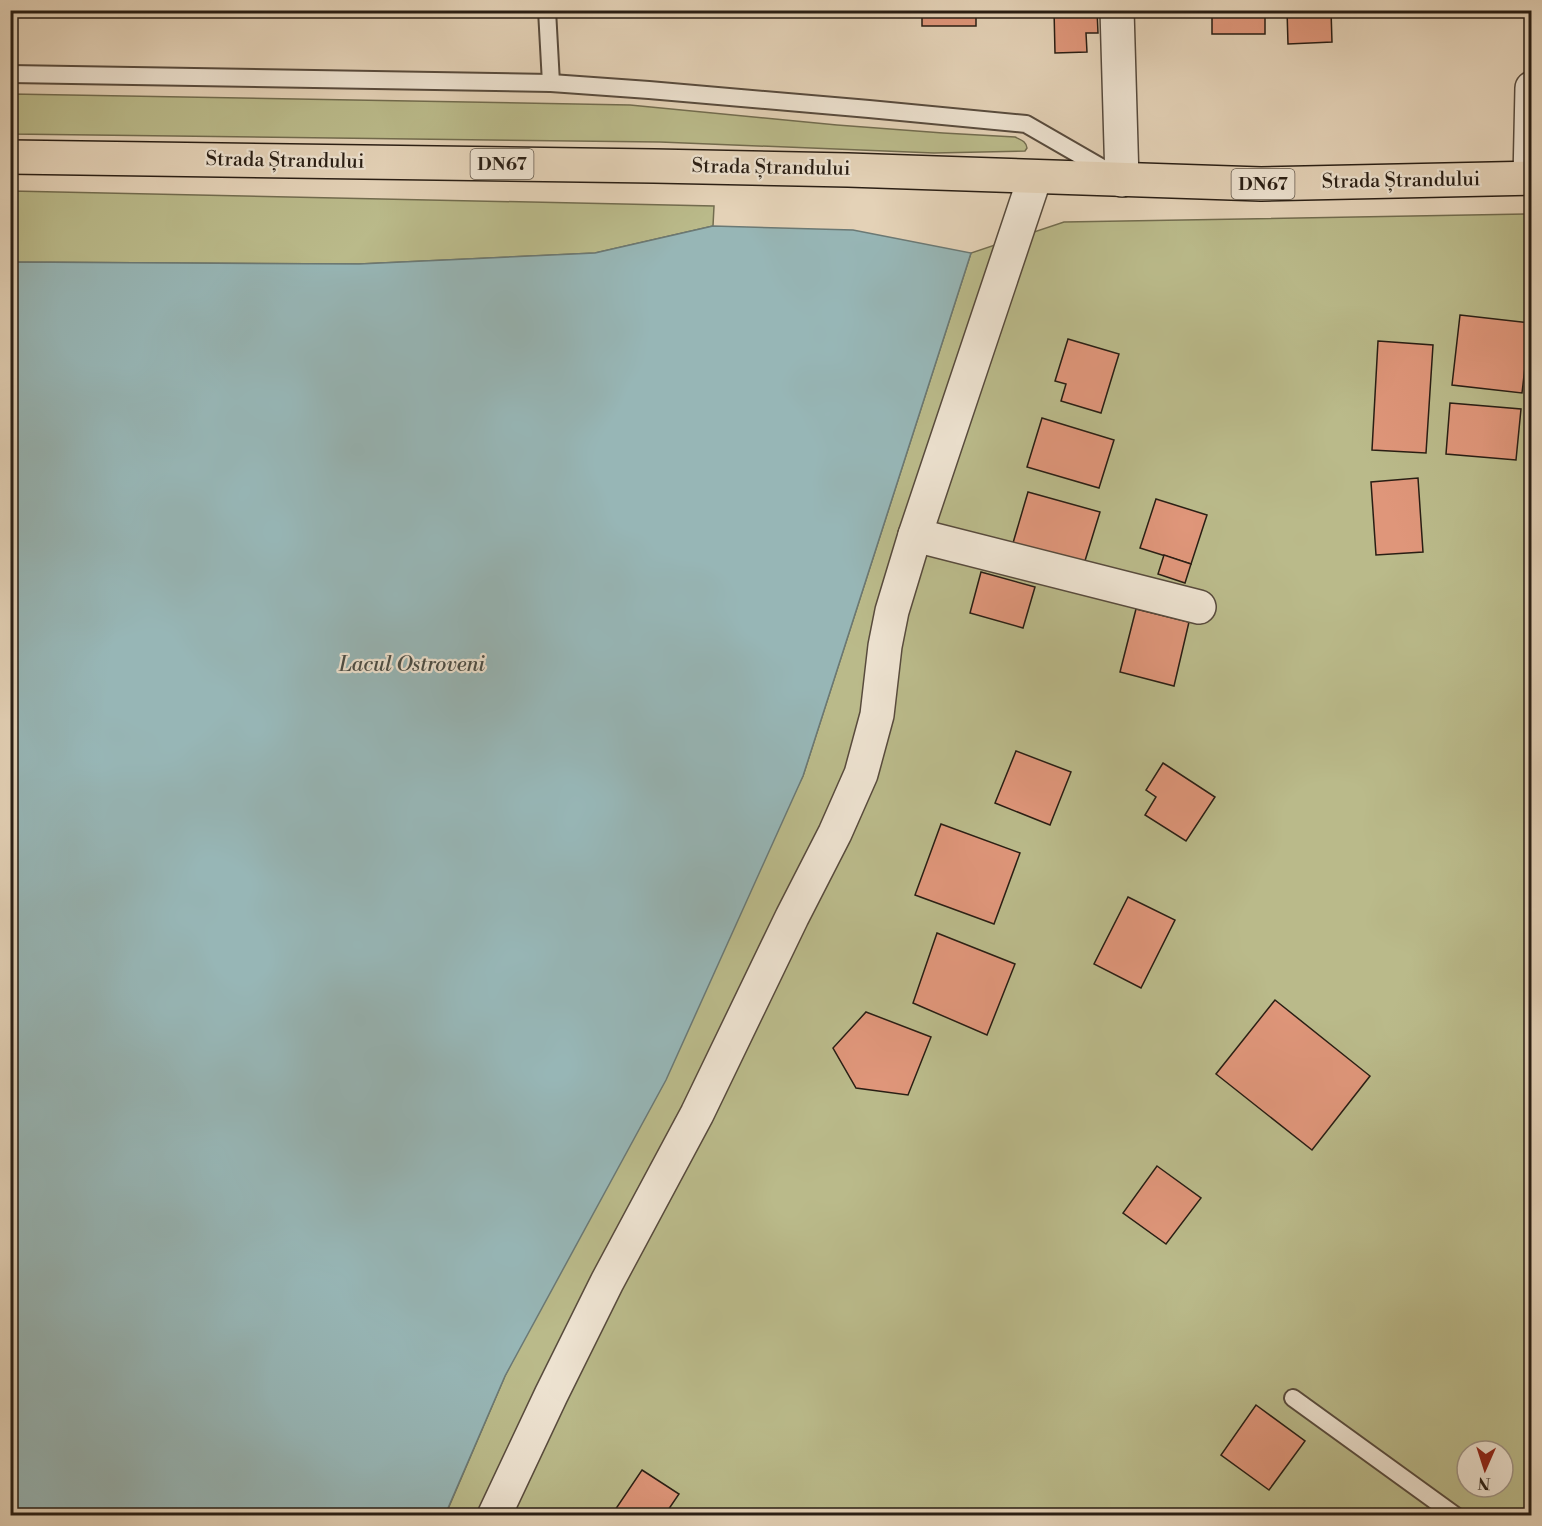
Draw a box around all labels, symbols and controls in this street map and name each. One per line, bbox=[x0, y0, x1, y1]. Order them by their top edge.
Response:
street label: Strada Ștrandului bbox=[205, 147, 365, 175]
road number: DN67 bbox=[470, 149, 534, 179]
street label: Strada Ștrandului bbox=[691, 154, 851, 182]
street label: Strada Ștrandului bbox=[1321, 167, 1481, 195]
road number: DN67 bbox=[1232, 169, 1294, 199]
water label: Lacul Ostroveni bbox=[338, 652, 485, 678]
north arrow bbox=[1455, 1439, 1515, 1499]
text: N bbox=[1477, 1473, 1491, 1493]

